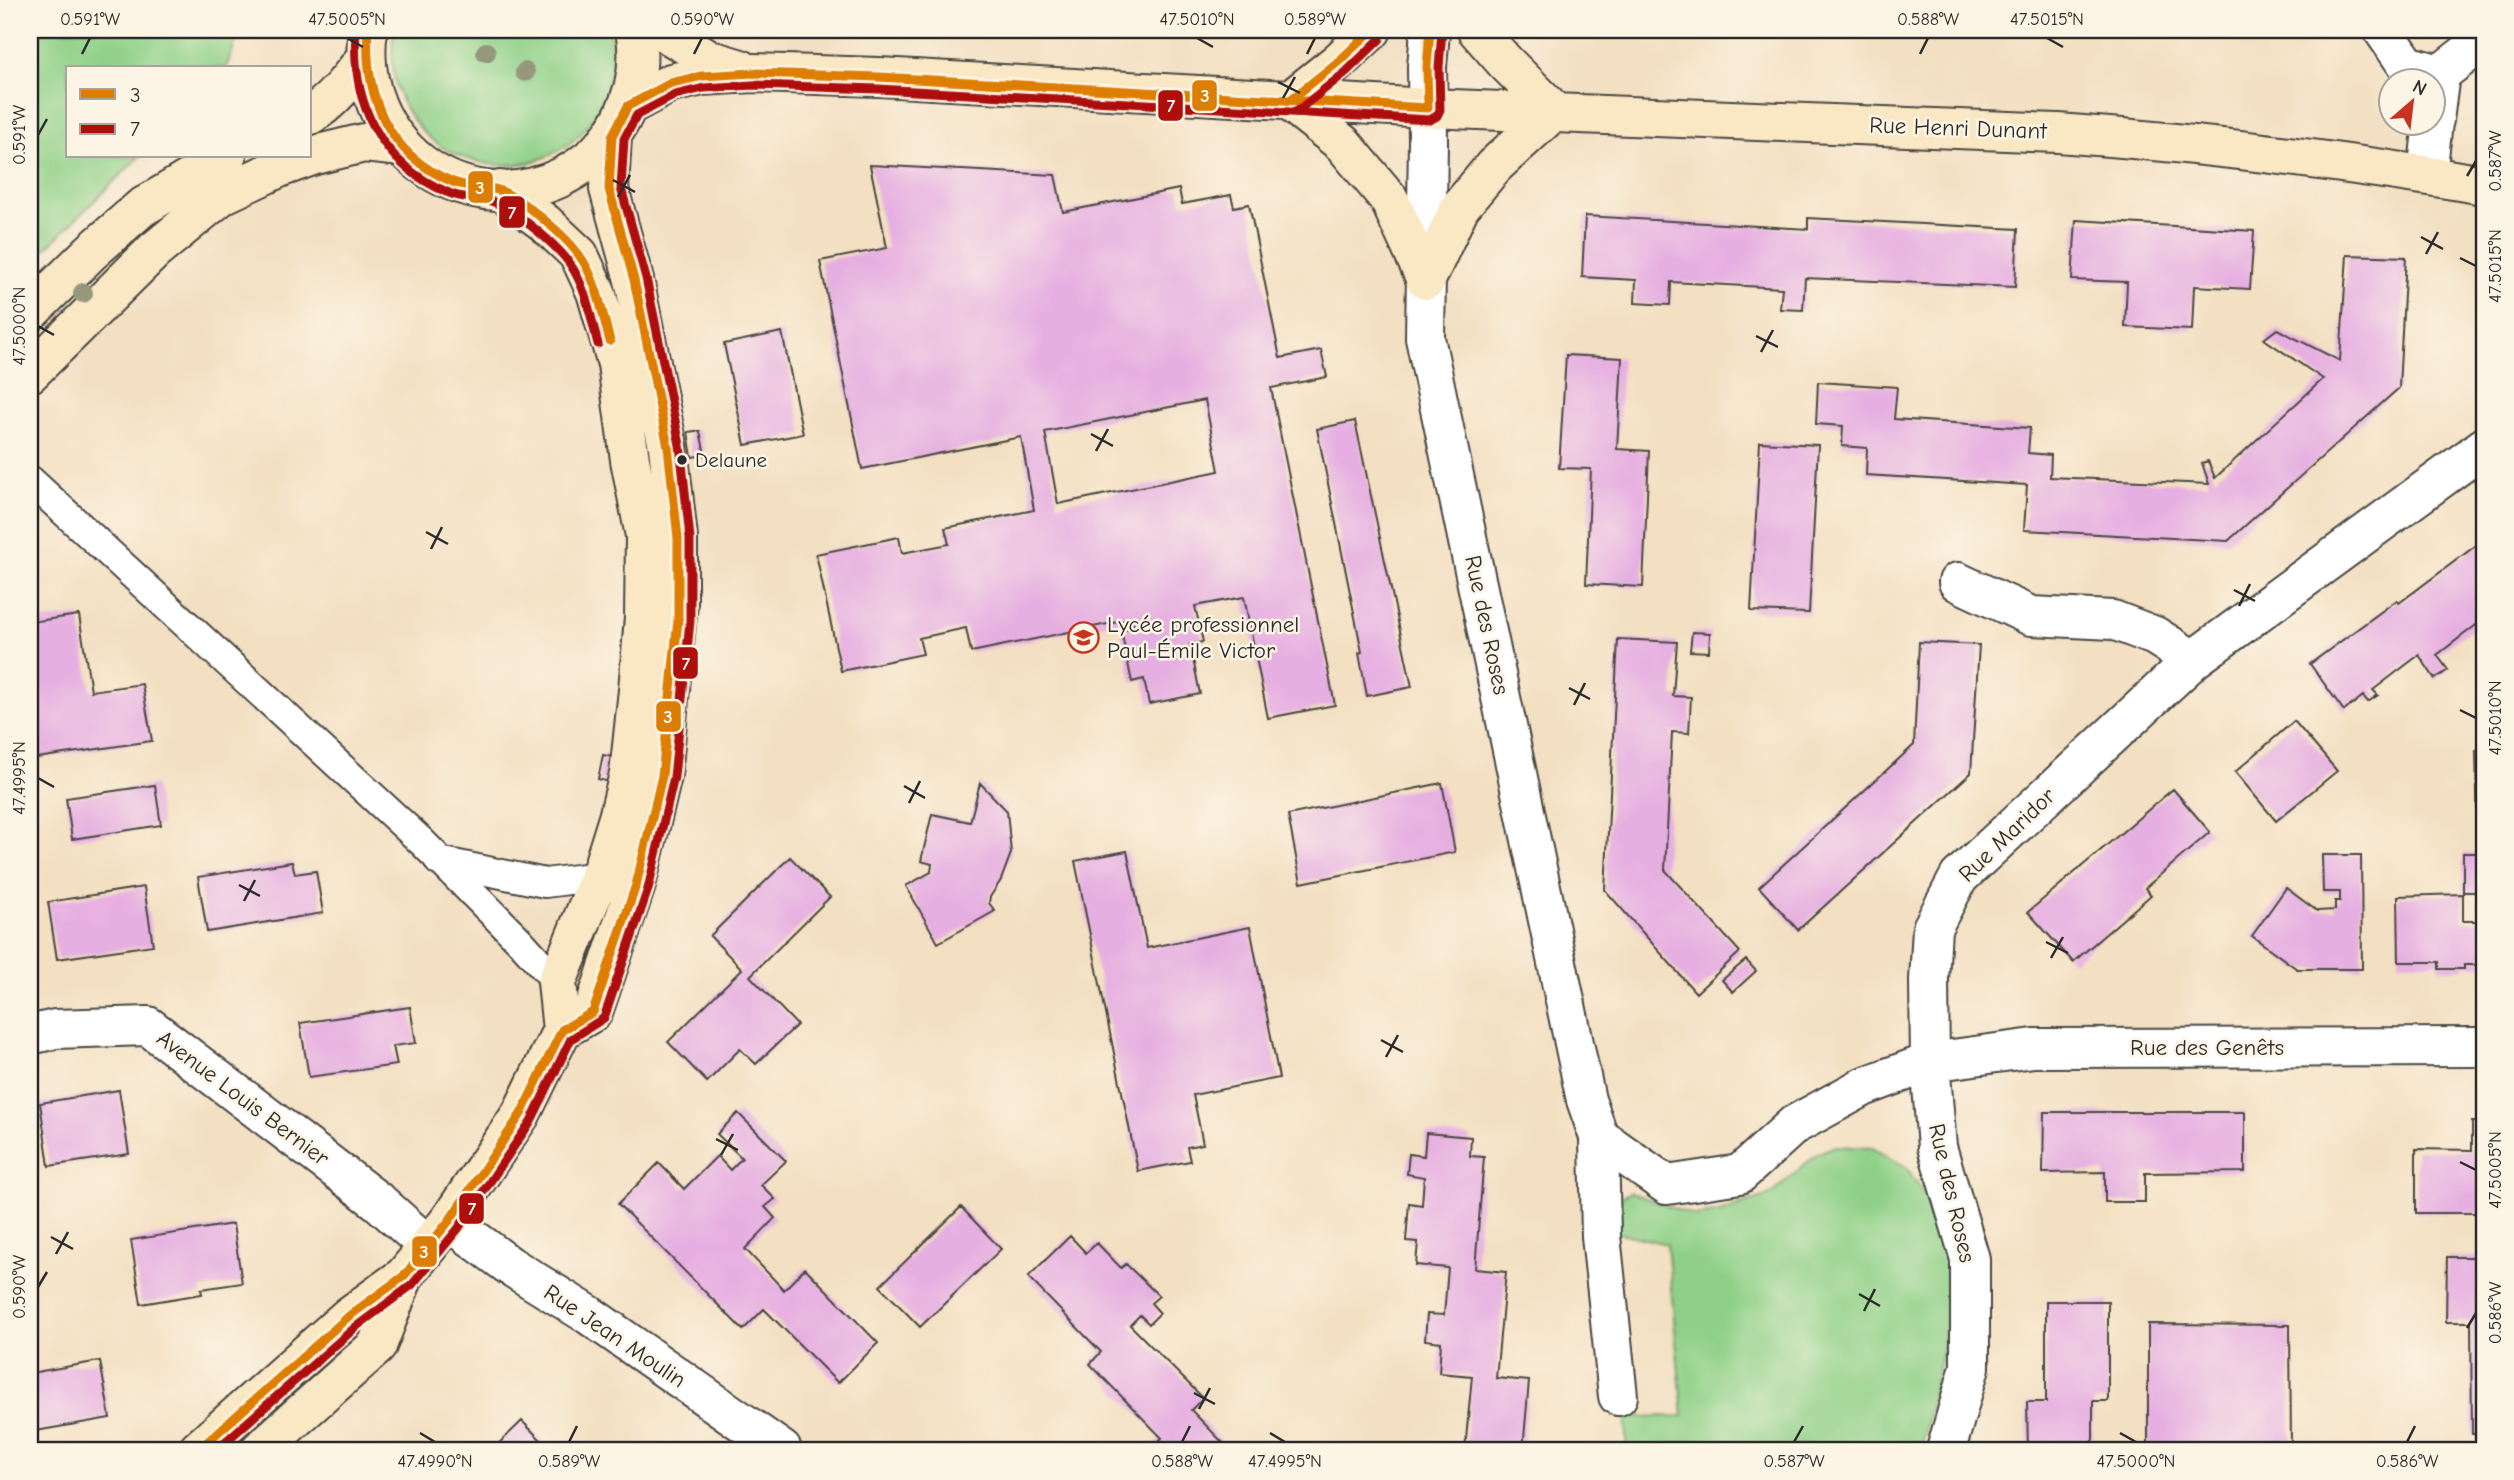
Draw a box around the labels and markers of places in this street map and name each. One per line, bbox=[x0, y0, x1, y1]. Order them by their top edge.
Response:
place label: Delaune bbox=[695, 448, 767, 472]
marker: Delaune bbox=[675, 453, 689, 467]
place label: Lycée professionnel Paul-Émile Victor bbox=[1107, 611, 1299, 664]
school or university icon: Lycée professionnel Paul-Émile Victor bbox=[1067, 620, 1101, 654]

